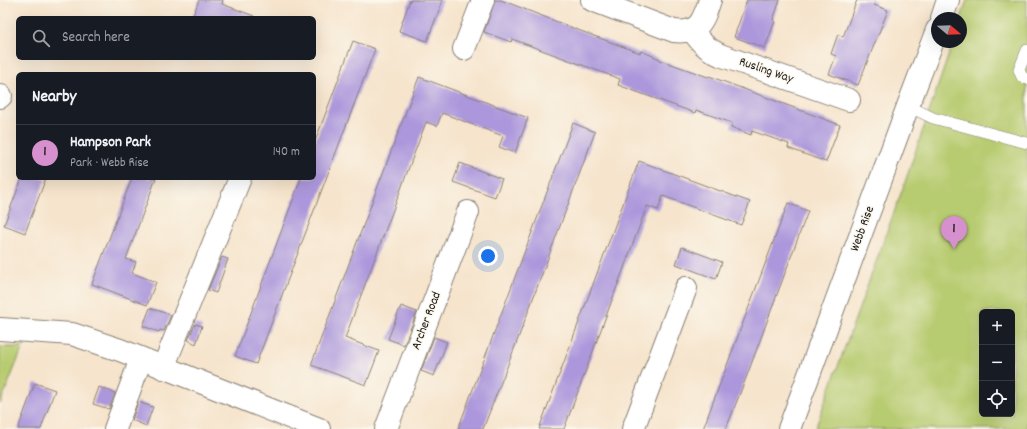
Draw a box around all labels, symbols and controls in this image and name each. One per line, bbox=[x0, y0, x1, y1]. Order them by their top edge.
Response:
north arrow bbox=[931, 12, 967, 48]
search box bbox=[16, 16, 316, 60]
icon: search bbox=[30, 27, 52, 49]
text: Search here bbox=[62, 27, 130, 49]
street label: Rusling Way bbox=[736, 53, 796, 89]
text: Nearby bbox=[32, 86, 76, 110]
text: Hampson Park bbox=[70, 132, 151, 154]
text: 1 bbox=[44, 143, 46, 162]
text: 140 m bbox=[273, 143, 300, 162]
text: Park · Webb Rise bbox=[70, 154, 148, 173]
street label: Webb Rise bbox=[846, 203, 880, 254]
pin: 1 bbox=[941, 216, 967, 249]
your location bbox=[478, 246, 498, 266]
street label: Archer Road bbox=[407, 289, 447, 353]
map controls bbox=[979, 309, 1015, 417]
button: + bbox=[979, 309, 1015, 345]
button: − bbox=[979, 345, 1015, 381]
button: locate bbox=[979, 381, 1015, 417]

